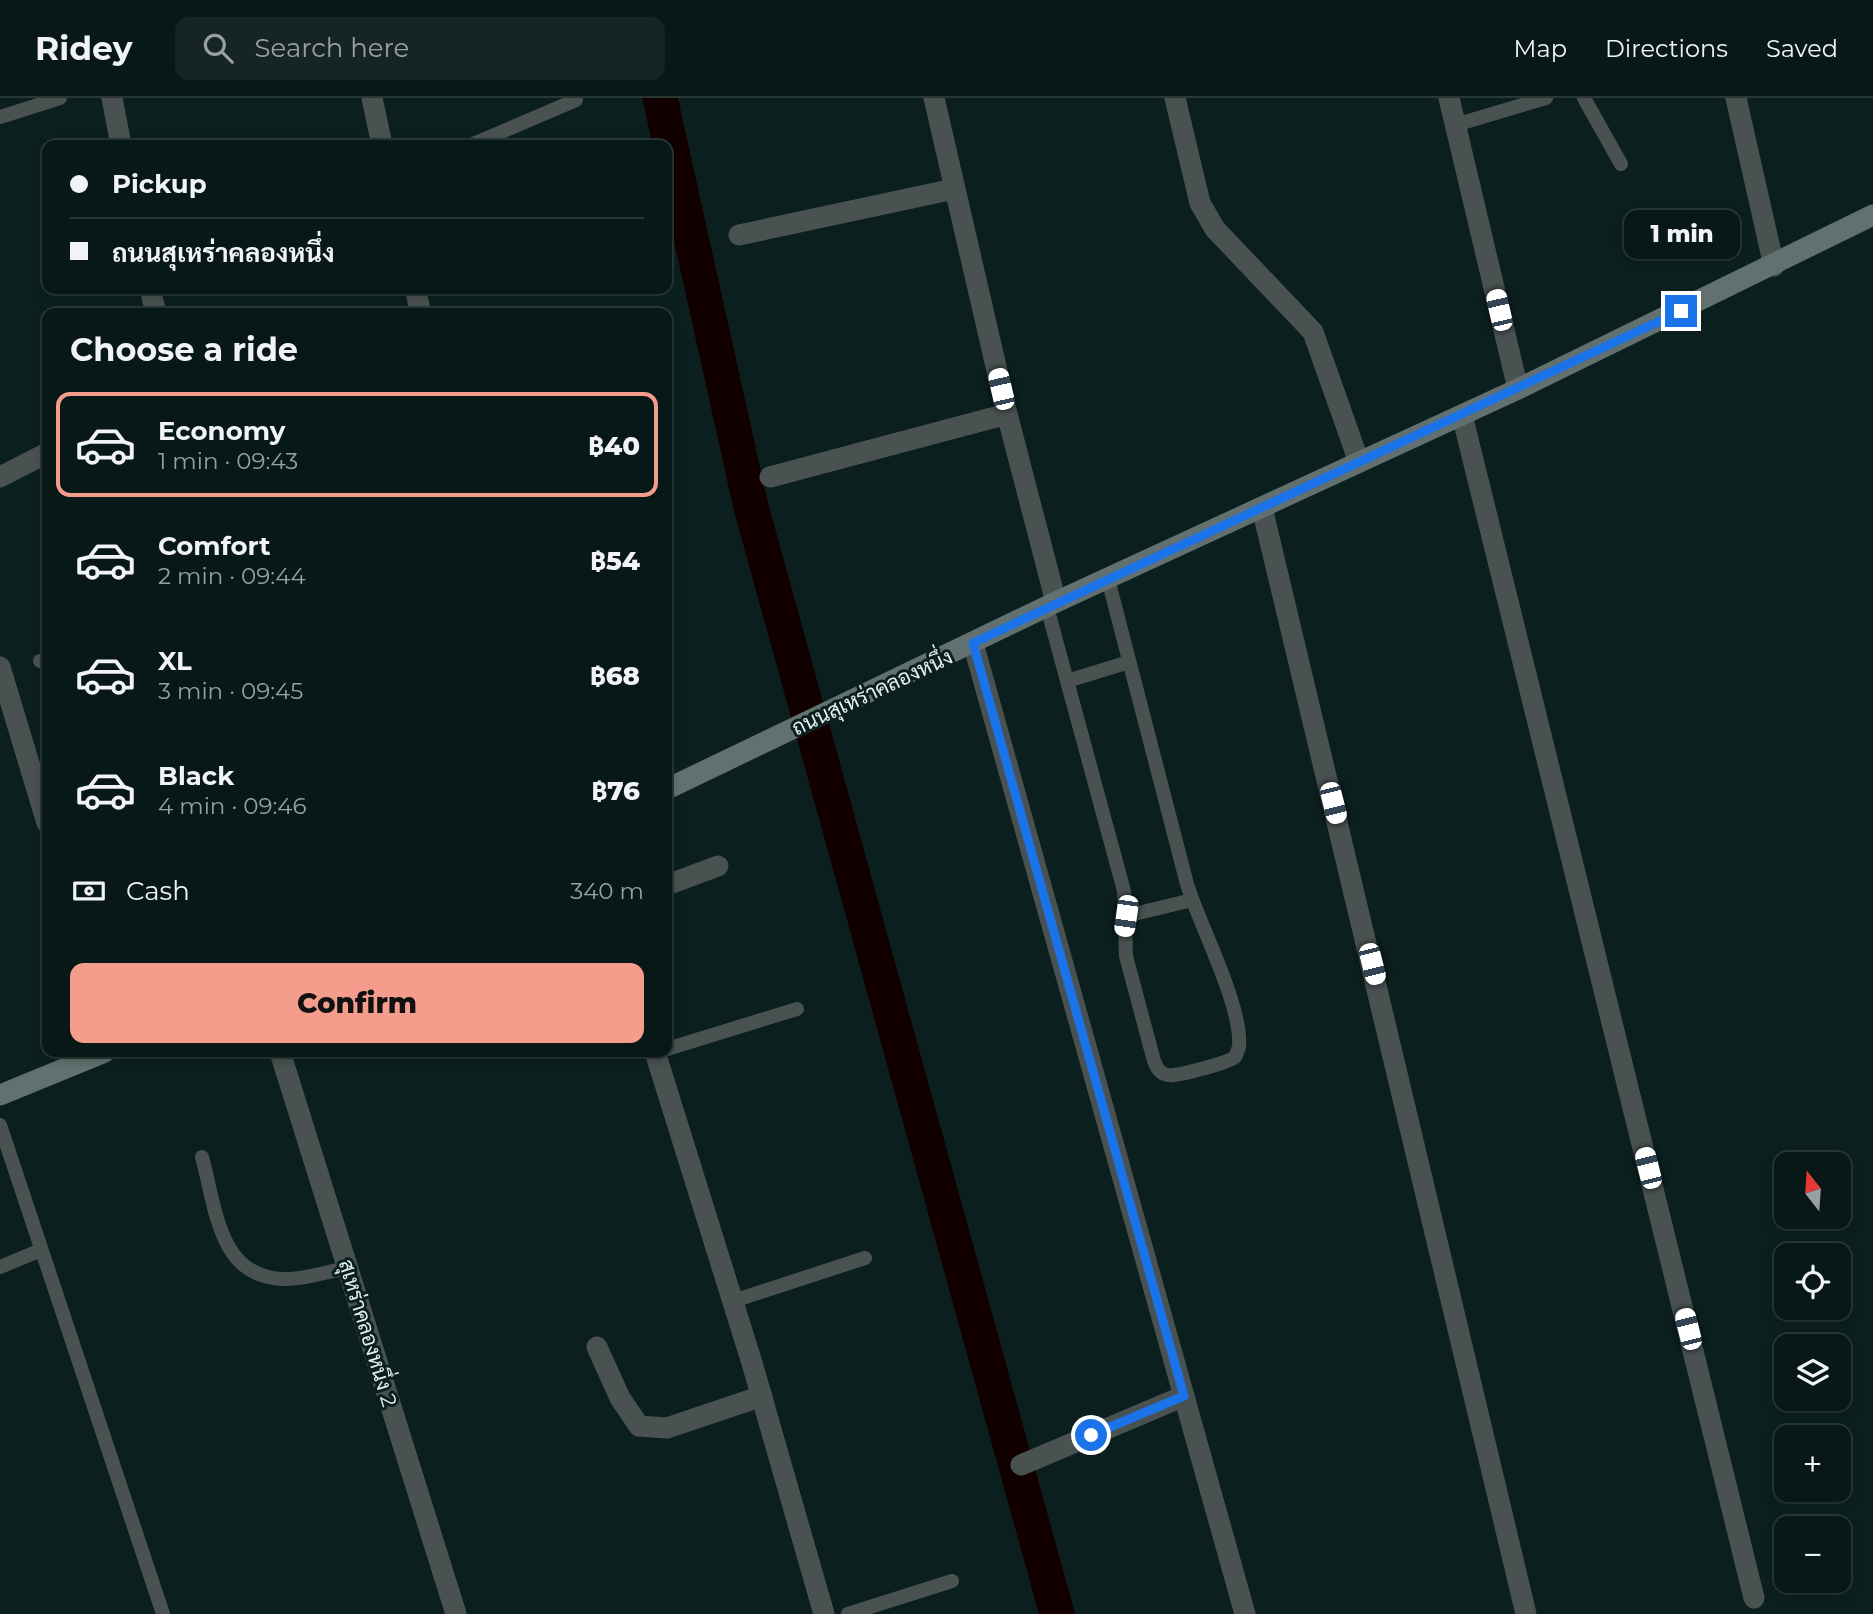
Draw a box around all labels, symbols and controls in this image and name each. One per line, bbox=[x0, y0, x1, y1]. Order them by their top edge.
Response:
search box bbox=[175, 17, 665, 80]
text: Ridey bbox=[35, 28, 133, 68]
icon: search bbox=[199, 29, 237, 67]
text: Search here bbox=[255, 32, 409, 64]
text: Map bbox=[1514, 34, 1567, 63]
text: Directions bbox=[1605, 34, 1728, 63]
text: Saved bbox=[1766, 34, 1838, 63]
text: Pickup bbox=[112, 168, 207, 200]
callout: 1 min bbox=[1623, 209, 1739, 258]
text: 1 min bbox=[1650, 220, 1714, 248]
text: ถนนสุเหร่าคลองหนึ่ง bbox=[112, 237, 335, 269]
car bbox=[1485, 287, 1514, 333]
route end bbox=[1665, 295, 1697, 327]
text: Choose a ride bbox=[70, 330, 298, 369]
car bbox=[987, 366, 1016, 412]
icon: car bbox=[74, 413, 137, 476]
text: Economy bbox=[158, 415, 285, 447]
text: ฿40 bbox=[588, 430, 640, 462]
text: 1 min · 09:43 bbox=[158, 447, 298, 475]
icon: car bbox=[74, 528, 137, 591]
text: Comfort bbox=[158, 530, 270, 562]
text: ฿54 bbox=[590, 545, 640, 577]
text: 2 min · 09:44 bbox=[158, 562, 306, 590]
street label: ถนนสุเหร่าคลองหนึ่ง bbox=[785, 638, 957, 742]
icon: car bbox=[74, 643, 137, 706]
text: XL bbox=[158, 645, 192, 677]
text: ฿68 bbox=[590, 660, 640, 692]
text: 3 min · 09:45 bbox=[158, 677, 303, 705]
icon: car bbox=[74, 758, 137, 821]
text: Black bbox=[158, 760, 234, 792]
text: ฿76 bbox=[591, 775, 640, 807]
car bbox=[1318, 780, 1349, 826]
text: 4 min · 09:46 bbox=[158, 792, 307, 820]
icon: cash bbox=[70, 872, 108, 910]
text: Cash bbox=[126, 875, 190, 907]
text: 340 m bbox=[570, 877, 644, 905]
car bbox=[1113, 894, 1140, 938]
car bbox=[1357, 941, 1388, 987]
button: Confirm bbox=[70, 963, 644, 1043]
car bbox=[1633, 1145, 1664, 1191]
north arrow bbox=[1774, 1152, 1852, 1228]
map controls bbox=[1774, 1152, 1851, 1593]
button: locate bbox=[1774, 1243, 1851, 1320]
street label: สุเหร่าคลองหนึ่ง 2 bbox=[332, 1254, 409, 1410]
car bbox=[1673, 1306, 1704, 1352]
button: layers bbox=[1774, 1334, 1851, 1411]
route start bbox=[1075, 1419, 1107, 1451]
button: + bbox=[1774, 1425, 1851, 1502]
button: − bbox=[1774, 1516, 1851, 1593]

